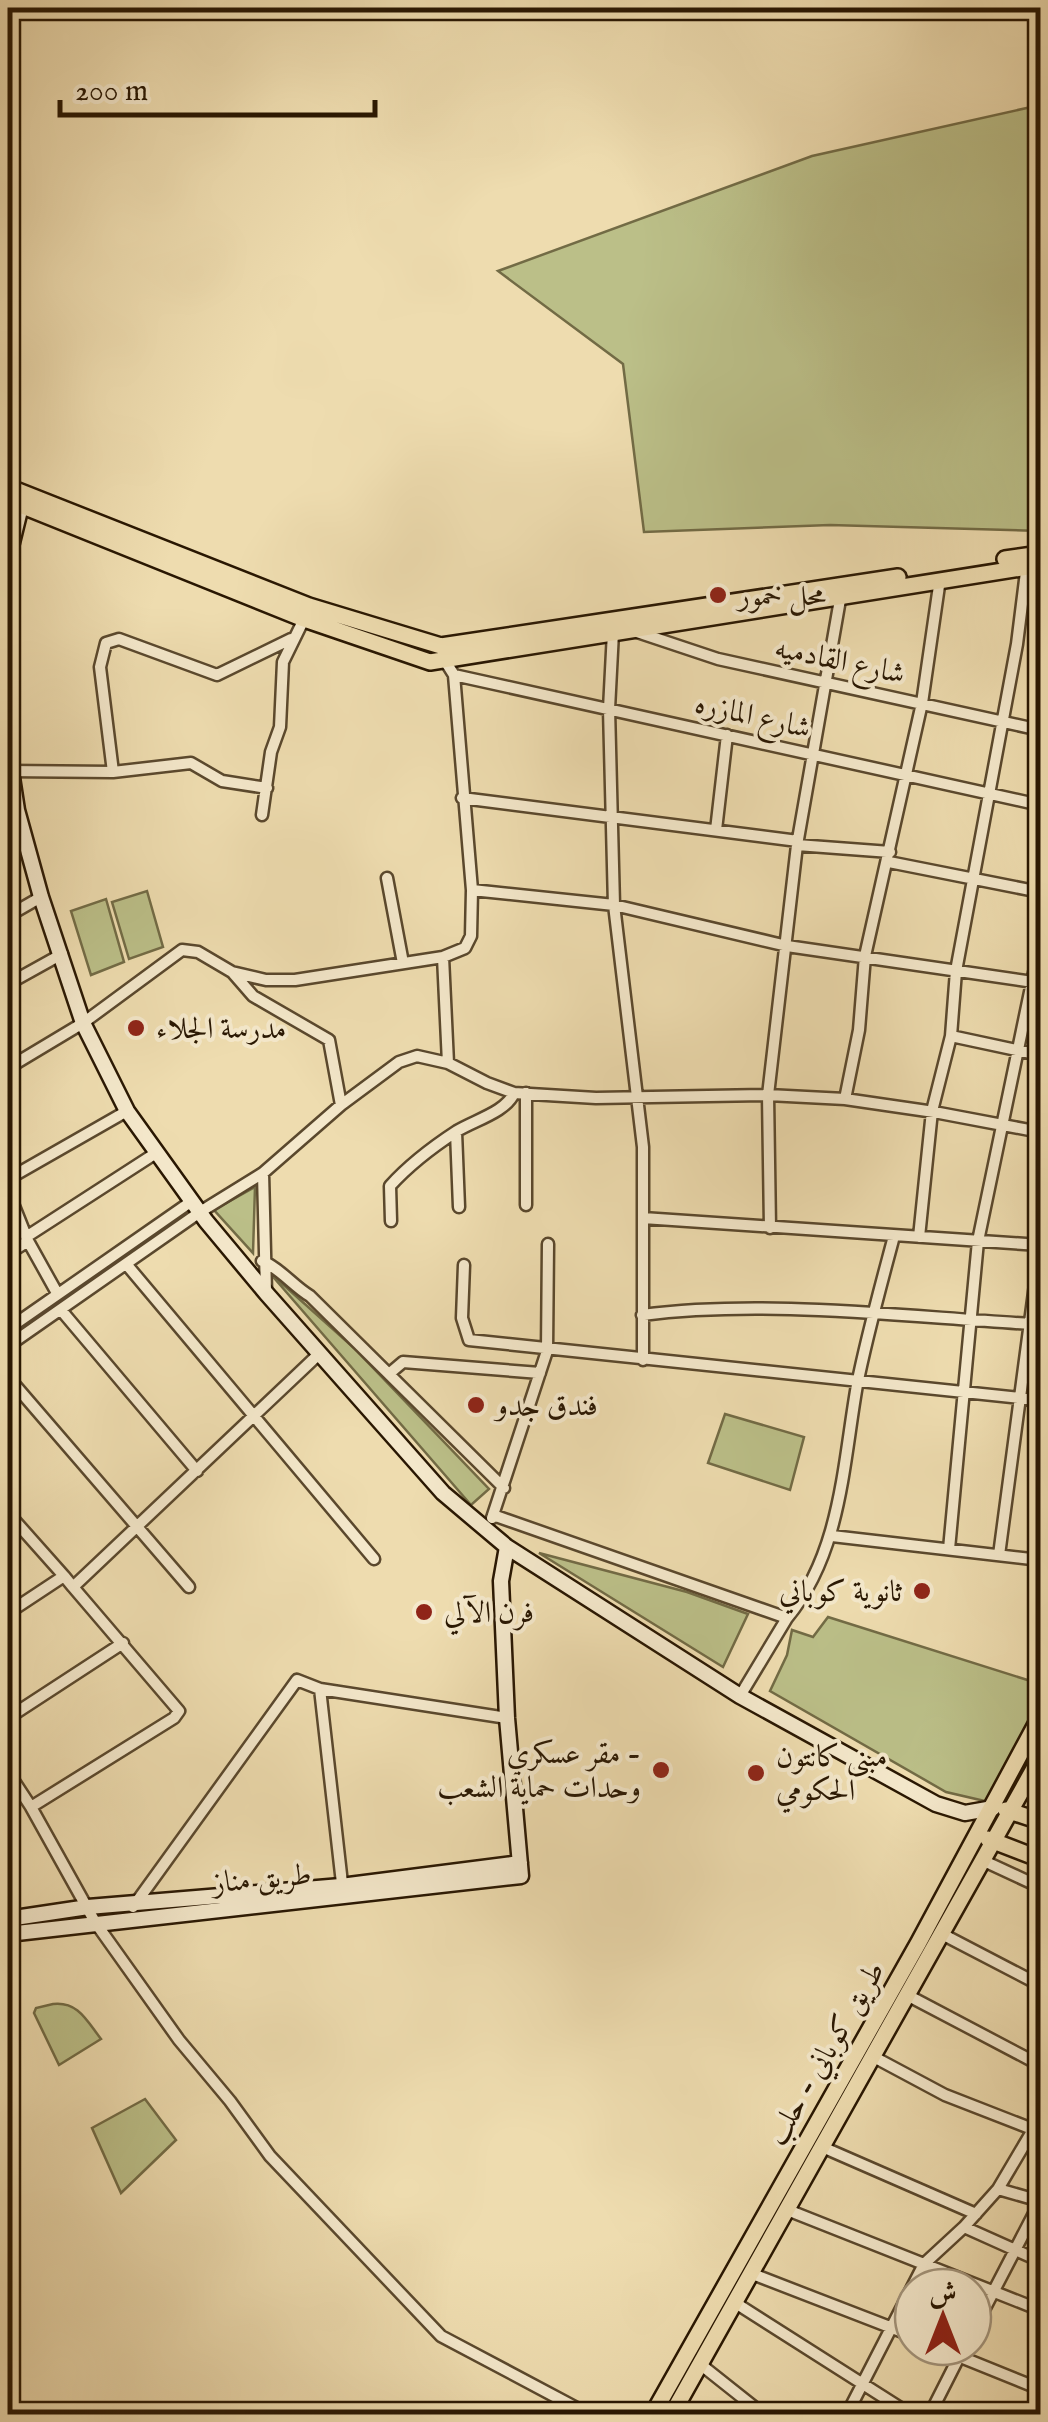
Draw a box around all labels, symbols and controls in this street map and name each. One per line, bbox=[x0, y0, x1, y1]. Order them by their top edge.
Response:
scale bar bbox=[60, 55, 375, 117]
text: 200 m bbox=[75, 73, 148, 111]
place label: محل خمور bbox=[735, 578, 826, 616]
marker: محل خمور bbox=[707, 584, 729, 606]
street label: شارع القادميه bbox=[770, 630, 908, 698]
street label: شارع المازره bbox=[690, 685, 814, 753]
place label: مدرسة الجلاء bbox=[156, 1011, 286, 1049]
marker: مدرسة الجلاء bbox=[125, 1017, 147, 1039]
place label: فندق جدو bbox=[493, 1388, 598, 1426]
marker: فندق جدو bbox=[465, 1394, 487, 1416]
place label: ثانوية كوباني bbox=[779, 1574, 902, 1615]
marker: ثانوية كوباني bbox=[911, 1580, 933, 1602]
place label: فرن الآلي bbox=[444, 1594, 534, 1636]
marker: فرن الآلي bbox=[413, 1601, 435, 1623]
place label: مقر عسكري - وحدات حماية الشعب bbox=[437, 1736, 641, 1808]
place label: مبنى كانتون الحكومي bbox=[776, 1739, 887, 1814]
marker: مقر عسكري - وحدات حماية الشعب bbox=[650, 1759, 672, 1781]
marker: مبنى كانتون الحكومي bbox=[745, 1762, 767, 1784]
street label: طريق مناز bbox=[208, 1857, 313, 1904]
street label: طريق كوباني - حلب bbox=[759, 1955, 897, 2154]
north arrow bbox=[893, 2267, 993, 2367]
text: ش bbox=[929, 2277, 957, 2312]

